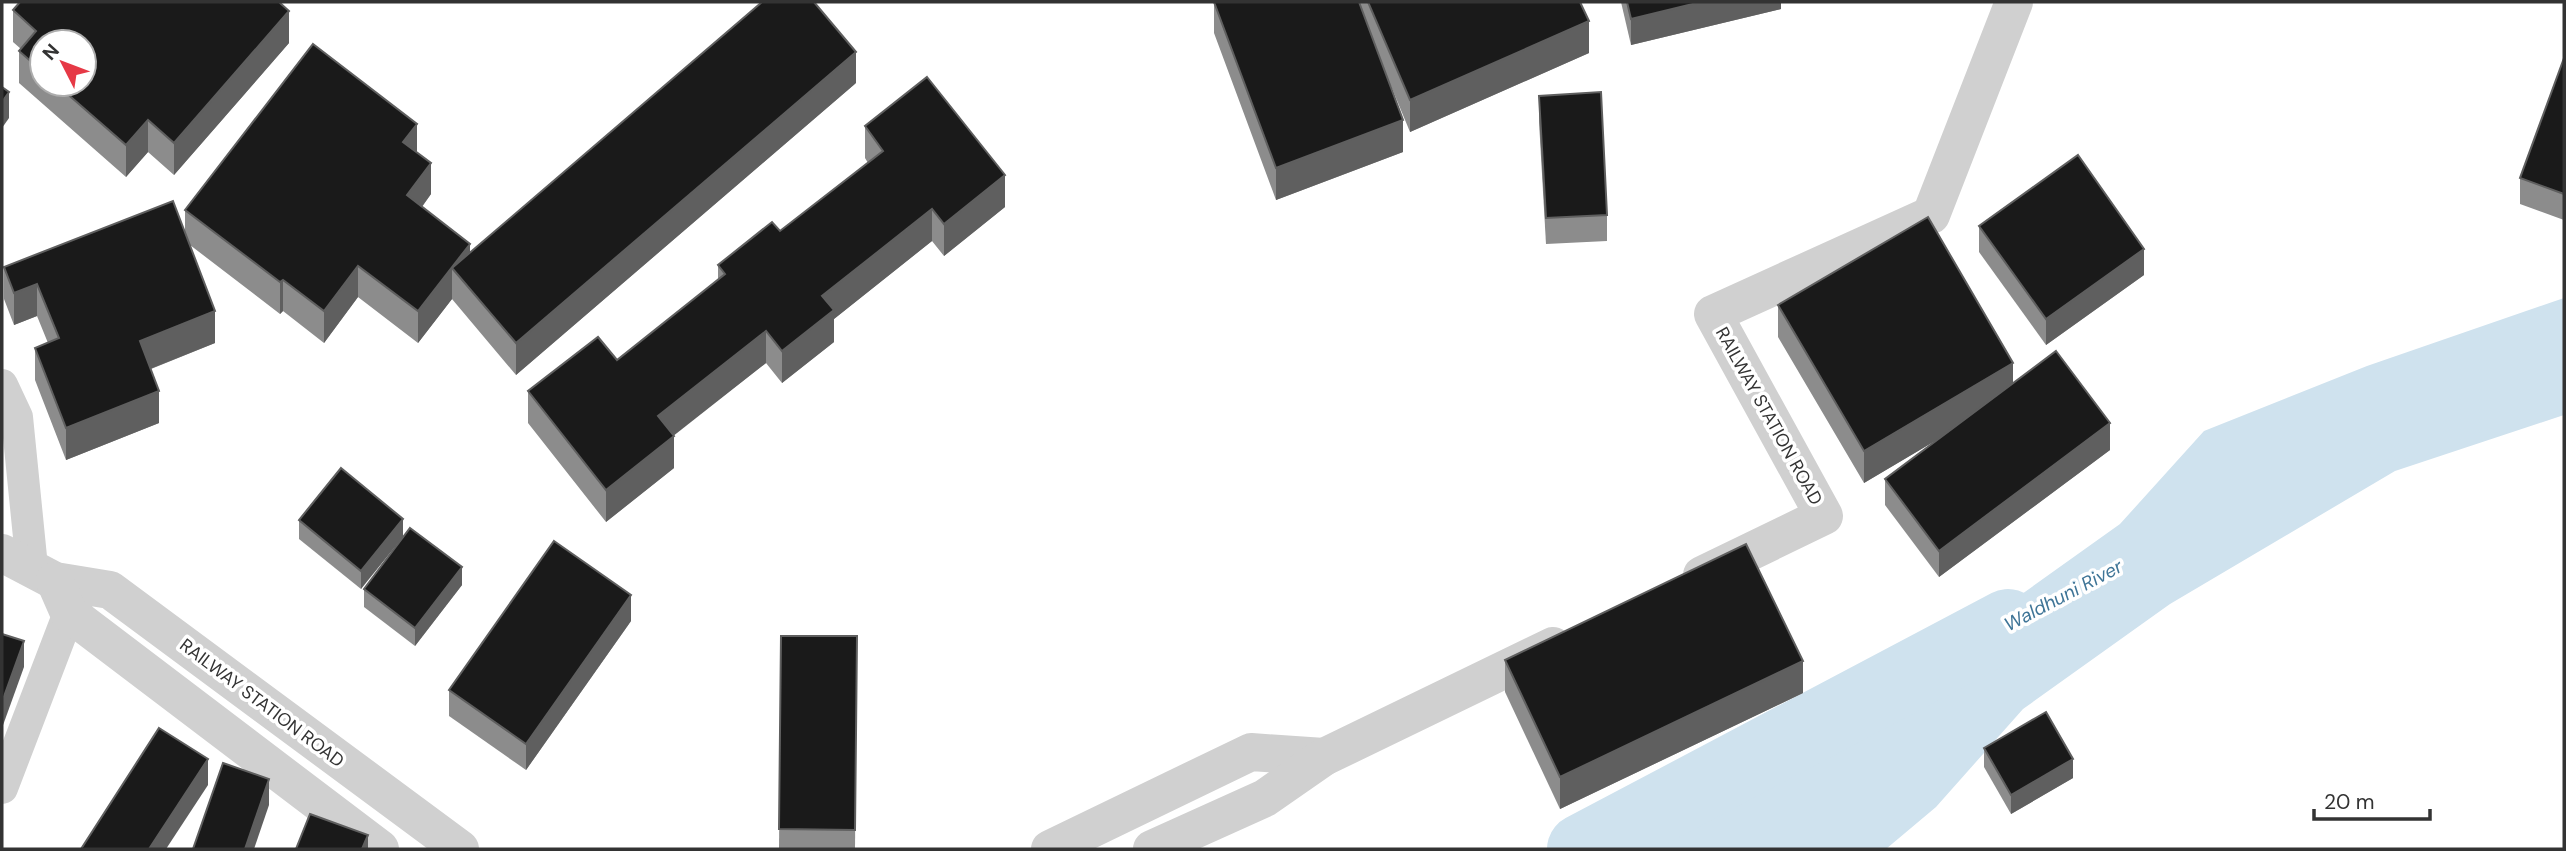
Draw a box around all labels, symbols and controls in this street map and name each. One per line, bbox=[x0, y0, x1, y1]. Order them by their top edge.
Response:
north arrow bbox=[28, 28, 98, 98]
text: N bbox=[37, 38, 65, 65]
street label: RAILWAY STATION ROAD bbox=[1710, 323, 1828, 509]
water label: Waldhuni River bbox=[2000, 553, 2128, 637]
street label: RAILWAY STATION ROAD bbox=[175, 633, 349, 773]
scale bar bbox=[2314, 778, 2430, 822]
text: 20 m bbox=[2324, 788, 2375, 816]

